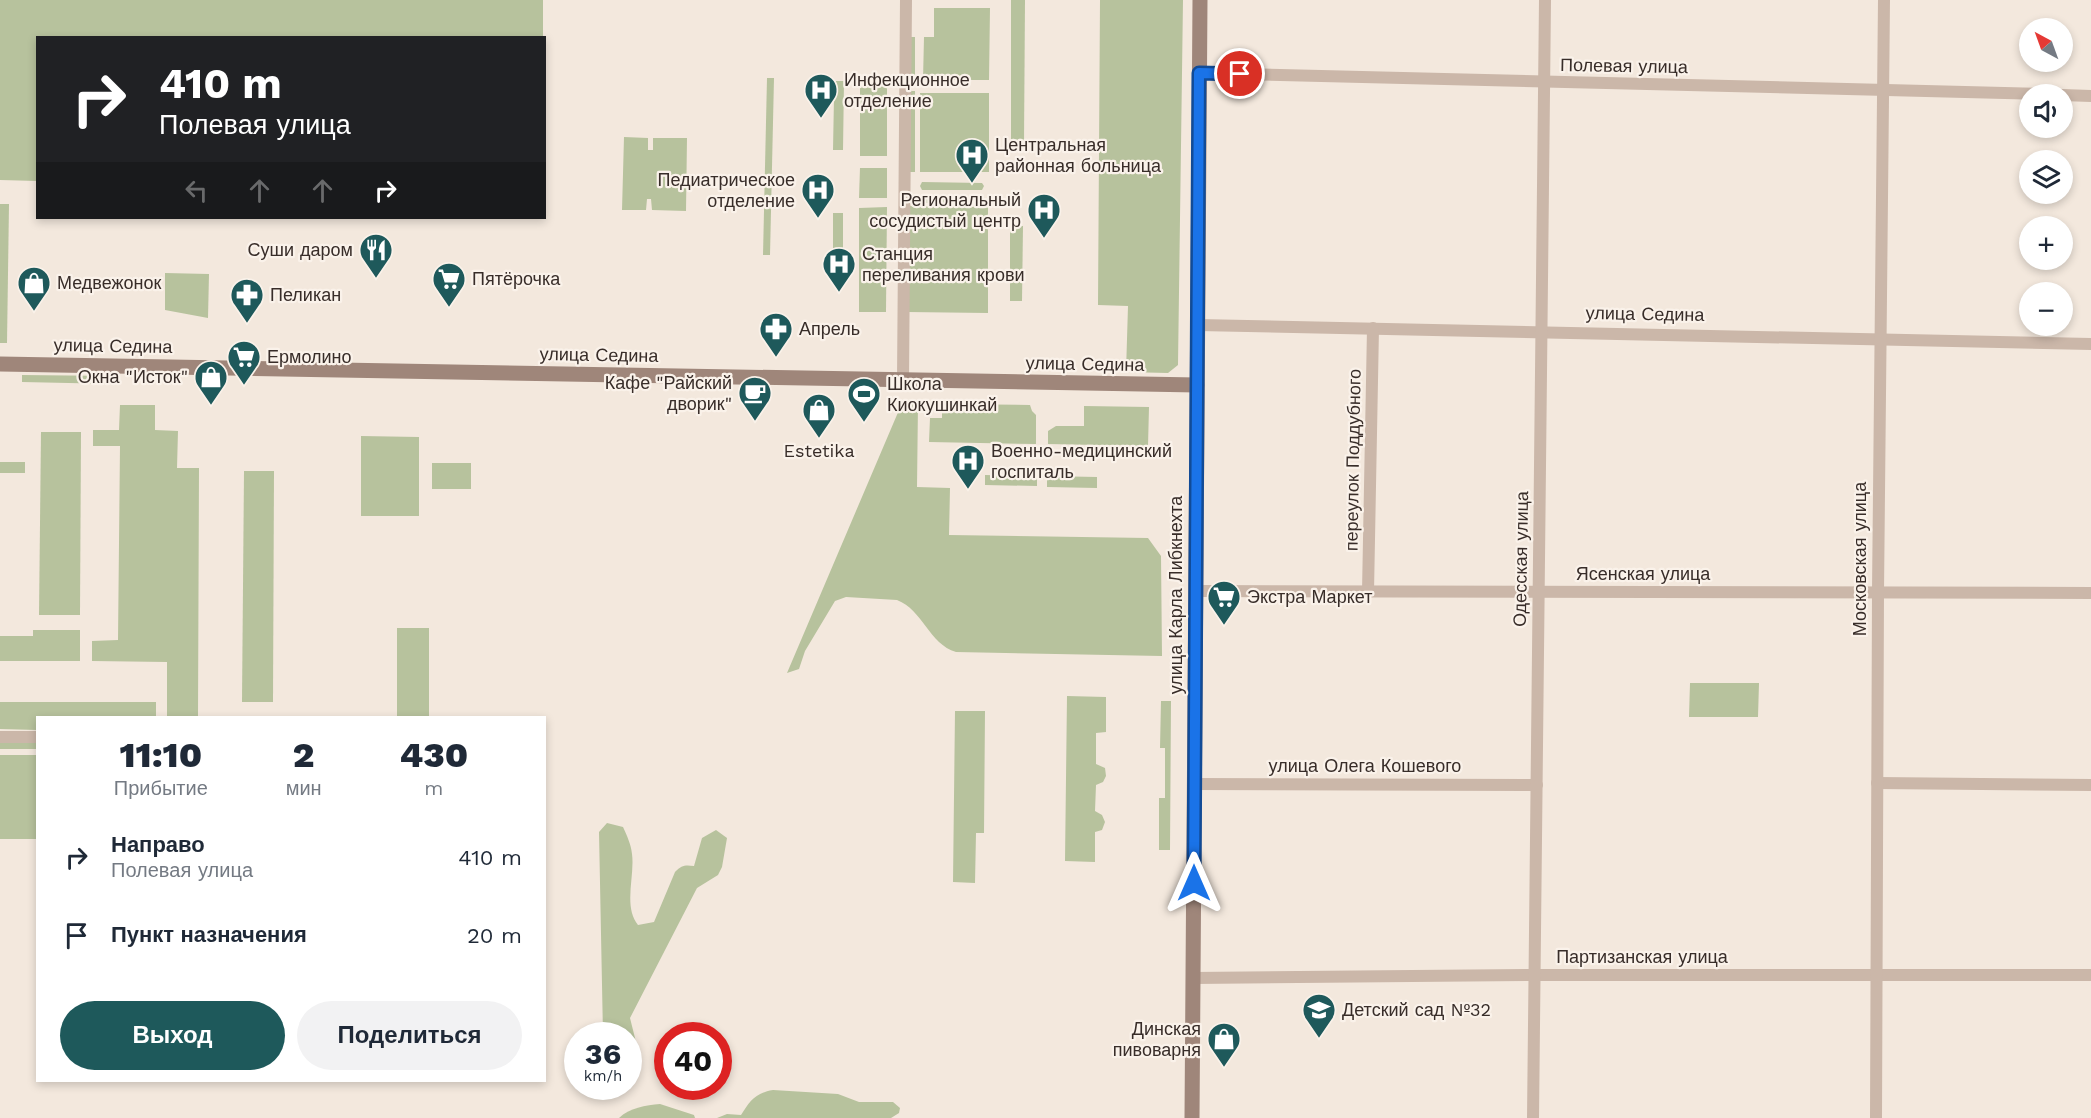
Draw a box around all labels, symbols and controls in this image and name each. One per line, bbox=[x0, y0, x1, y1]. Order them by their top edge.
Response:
north arrow bbox=[2019, 18, 2073, 72]
map controls bbox=[2019, 18, 2073, 336]
pin bbox=[1214, 48, 1265, 99]
street label: Полевая улица bbox=[1560, 54, 1689, 77]
icon: arrive bbox=[1223, 57, 1256, 90]
text: 410 m bbox=[159, 59, 282, 108]
icon: right bbox=[60, 60, 138, 138]
place label: Инфекционное отделение bbox=[844, 69, 970, 111]
hospital icon: Инфекционное отделение bbox=[803, 72, 839, 119]
button: sound bbox=[2019, 84, 2073, 138]
text: Полевая улица bbox=[159, 109, 351, 141]
place label: Центральная районная больница bbox=[995, 134, 1162, 176]
hospital icon: Центральная районная больница bbox=[954, 137, 990, 184]
button: layers bbox=[2019, 150, 2073, 204]
place label: Педиатрическое отделение bbox=[657, 169, 795, 211]
hospital icon: Педиатрическое отделение bbox=[800, 172, 836, 219]
icon: left bbox=[180, 174, 213, 207]
icon: ahead bbox=[243, 174, 276, 207]
icon: ahead bbox=[306, 174, 339, 207]
icon: right bbox=[369, 174, 402, 207]
place label: Региональный сосудистый центр bbox=[869, 189, 1021, 231]
hospital icon: Региональный сосудистый центр bbox=[1026, 192, 1062, 239]
button: + bbox=[2019, 216, 2073, 270]
restaurant icon: Суши даром bbox=[358, 232, 394, 279]
place label: Суши даром bbox=[247, 239, 353, 260]
place label: Станция переливания крови bbox=[862, 243, 1025, 285]
hospital icon: Станция переливания крови bbox=[821, 246, 857, 293]
supermarket icon: Пятёрочка bbox=[431, 261, 467, 308]
shop icon: Медвежонок bbox=[16, 265, 52, 312]
place label: Пятёрочка bbox=[472, 268, 561, 289]
place label: Медвежонок bbox=[57, 272, 161, 293]
pharmacy icon: Пеликан bbox=[229, 277, 265, 324]
button: − bbox=[2019, 282, 2073, 336]
place label: Пеликан bbox=[270, 284, 341, 305]
street label: улица Седина bbox=[1585, 302, 1706, 325]
pharmacy icon: Апрель bbox=[758, 311, 794, 358]
place label: Апрель bbox=[799, 318, 860, 339]
street label: улица Седина bbox=[53, 334, 174, 357]
supermarket icon: Ермолино bbox=[226, 339, 262, 386]
street label: улица Седина bbox=[539, 343, 660, 366]
place label: Ермолино bbox=[267, 346, 352, 367]
street label: улица Седина bbox=[1025, 352, 1146, 375]
shop icon: Окна "Исток" bbox=[193, 359, 229, 406]
place label: Окна "Исток" bbox=[78, 366, 188, 387]
street label: переулок Поддубного bbox=[1340, 369, 1365, 551]
place label: Кафе "Райский дворик" bbox=[605, 372, 732, 414]
place label: Школа Киокушинкай bbox=[887, 373, 997, 415]
cafe icon: Кафе "Райский дворик" bbox=[737, 375, 773, 422]
sports icon: Школа Киокушинкай bbox=[846, 376, 882, 423]
shop icon: Estetika bbox=[801, 392, 837, 439]
place label: Estetika bbox=[783, 440, 855, 461]
place label: Военно-медицинский госпиталь bbox=[991, 440, 1172, 482]
hospital icon: Военно-медицинский госпиталь bbox=[950, 443, 986, 490]
street label: Московская улица bbox=[1849, 481, 1870, 636]
street label: Одесская улица bbox=[1509, 490, 1532, 627]
street label: улица Карла Либкнехта bbox=[1165, 495, 1186, 694]
street label: Ясенская улица bbox=[1576, 563, 1711, 584]
supermarket icon: Экстра Маркет bbox=[1206, 579, 1242, 626]
place label: Экстра Маркет bbox=[1247, 586, 1372, 607]
text: 11:10 bbox=[120, 734, 202, 776]
text: 2 bbox=[293, 734, 314, 776]
text: 430 bbox=[399, 734, 468, 776]
street label: улица Олега Кошевого bbox=[1269, 755, 1461, 776]
text: Прибытие bbox=[114, 776, 208, 800]
text: мин bbox=[286, 776, 322, 800]
text: m bbox=[424, 776, 443, 800]
text: Направо bbox=[111, 832, 205, 857]
icon: right bbox=[60, 841, 93, 874]
text: 410 m bbox=[458, 845, 522, 870]
position arrow bbox=[1162, 851, 1226, 915]
text: Полевая улица bbox=[111, 858, 253, 882]
icon: arrive bbox=[60, 919, 93, 952]
text: Пункт назначения bbox=[111, 922, 307, 947]
text: 20 m bbox=[467, 923, 522, 948]
street label: Партизанская улица bbox=[1556, 946, 1729, 967]
school or university icon: Детский сад №32 bbox=[1301, 992, 1337, 1039]
place label: Детский сад №32 bbox=[1342, 999, 1491, 1020]
button: Выход bbox=[60, 1001, 285, 1070]
button: Поделиться bbox=[297, 1001, 522, 1070]
place label: Динская пивоварня bbox=[1113, 1018, 1201, 1060]
shop icon: Динская пивоварня bbox=[1206, 1021, 1242, 1068]
speed limit sign: 40 bbox=[654, 1022, 732, 1100]
text: 36 bbox=[585, 1036, 621, 1071]
text: km/h bbox=[584, 1067, 622, 1085]

